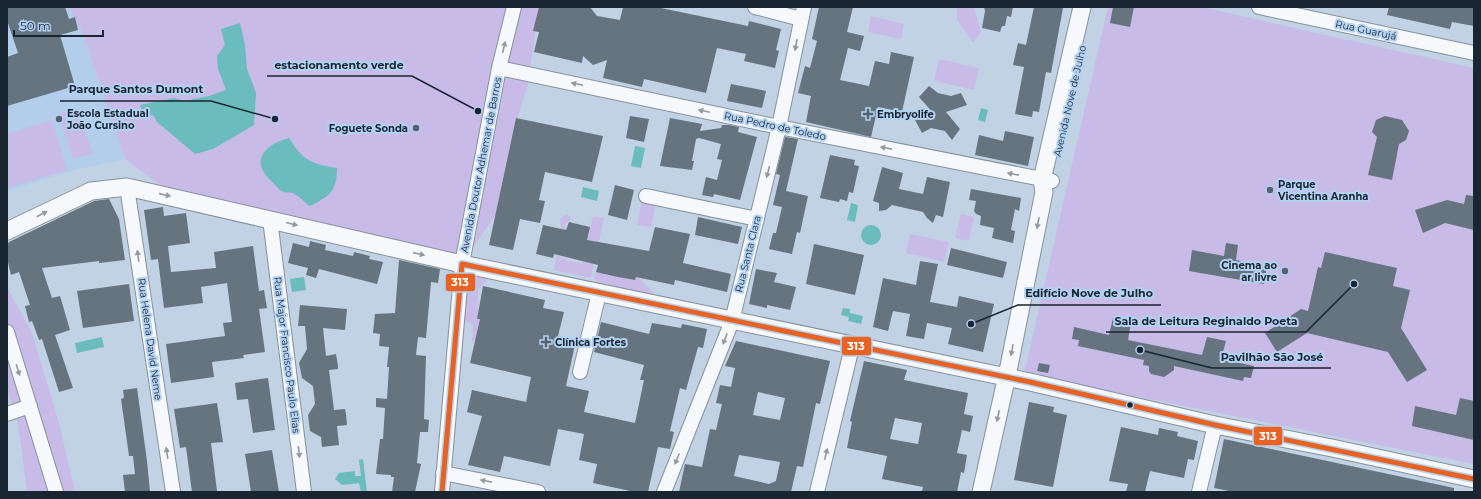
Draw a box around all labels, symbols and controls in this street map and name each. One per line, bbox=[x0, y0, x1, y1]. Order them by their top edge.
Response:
scale bar bbox=[14, 12, 103, 38]
street label: Rua Guarujá bbox=[1334, 17, 1398, 43]
text: 50 m bbox=[20, 18, 51, 33]
one-way arrow bbox=[793, 39, 799, 51]
one-way arrow bbox=[502, 41, 508, 53]
street label: Avenida Nove de Julho bbox=[1051, 44, 1089, 158]
callout: estacionamento verde bbox=[267, 53, 412, 76]
text: estacionamento verde bbox=[274, 58, 404, 72]
street label: Avenida Doutor Adhemar de Barros bbox=[458, 76, 504, 254]
callout: Parque Santos Dumont bbox=[60, 78, 211, 101]
one-way arrow bbox=[570, 81, 583, 87]
text: Parque Santos Dumont bbox=[69, 82, 203, 96]
place label: Escola Estadual João Cursino bbox=[66, 107, 149, 132]
one-way arrow bbox=[698, 107, 710, 113]
marker: Embryolife bbox=[862, 108, 874, 120]
place label: Embryolife bbox=[877, 108, 934, 121]
street label: Rua Pedro de Toledo bbox=[723, 109, 827, 143]
marker: Escola Estadual João Cursino bbox=[54, 114, 64, 124]
place label: Foguete Sonda bbox=[329, 122, 408, 135]
marker: Foguete Sonda bbox=[411, 123, 421, 133]
one-way arrow bbox=[880, 145, 892, 151]
one-way arrow bbox=[765, 166, 771, 178]
one-way arrow bbox=[1007, 171, 1020, 177]
place label: Parque Vicentina Aranha bbox=[1277, 178, 1369, 203]
marker: Parque Vicentina Aranha bbox=[1265, 185, 1275, 195]
one-way arrow bbox=[159, 193, 172, 199]
one-way arrow bbox=[36, 210, 47, 217]
street label: Rua Santa Clara bbox=[732, 214, 764, 294]
one-way arrow bbox=[1035, 216, 1041, 229]
one-way arrow bbox=[286, 221, 298, 227]
one-way arrow bbox=[135, 250, 141, 262]
one-way arrow bbox=[412, 252, 425, 258]
place label: Cinema ao ar livre bbox=[1221, 259, 1277, 284]
marker: Cinema ao ar livre bbox=[1280, 266, 1290, 276]
line badge: 313 bbox=[445, 273, 476, 292]
text: 313 bbox=[450, 275, 469, 289]
street label: Rua Major Francisco Paulo Elias bbox=[271, 276, 303, 434]
street label: Rua Helena David Neme bbox=[135, 277, 165, 401]
callout: Edifício Nove de Julho bbox=[1018, 282, 1161, 305]
text: Edifício Nove de Julho bbox=[1025, 286, 1153, 300]
callout: Sala de Leitura Reginaldo Poeta bbox=[1106, 309, 1306, 332]
text: Sala de Leitura Reginaldo Poeta bbox=[1114, 314, 1298, 328]
one-way arrow bbox=[722, 333, 728, 345]
marker: Clínica Fortes bbox=[540, 336, 552, 348]
place label: Clínica Fortes bbox=[555, 336, 627, 349]
line badge: 313 bbox=[841, 336, 872, 356]
text: 313 bbox=[846, 339, 865, 353]
one-way arrow bbox=[1009, 344, 1015, 356]
callout: Pavilhão São José bbox=[1212, 345, 1331, 368]
text: Pavilhão São José bbox=[1221, 350, 1323, 364]
one-way arrow bbox=[16, 364, 22, 376]
unlabelled marker bbox=[1125, 400, 1135, 410]
one-way arrow bbox=[995, 410, 1001, 422]
line badge: 313 bbox=[1253, 426, 1283, 446]
text: 313 bbox=[1258, 429, 1277, 443]
one-way arrow bbox=[296, 446, 303, 458]
one-way arrow bbox=[164, 447, 170, 459]
one-way arrow bbox=[823, 448, 829, 460]
one-way arrow bbox=[674, 454, 680, 465]
one-way arrow bbox=[480, 478, 492, 484]

